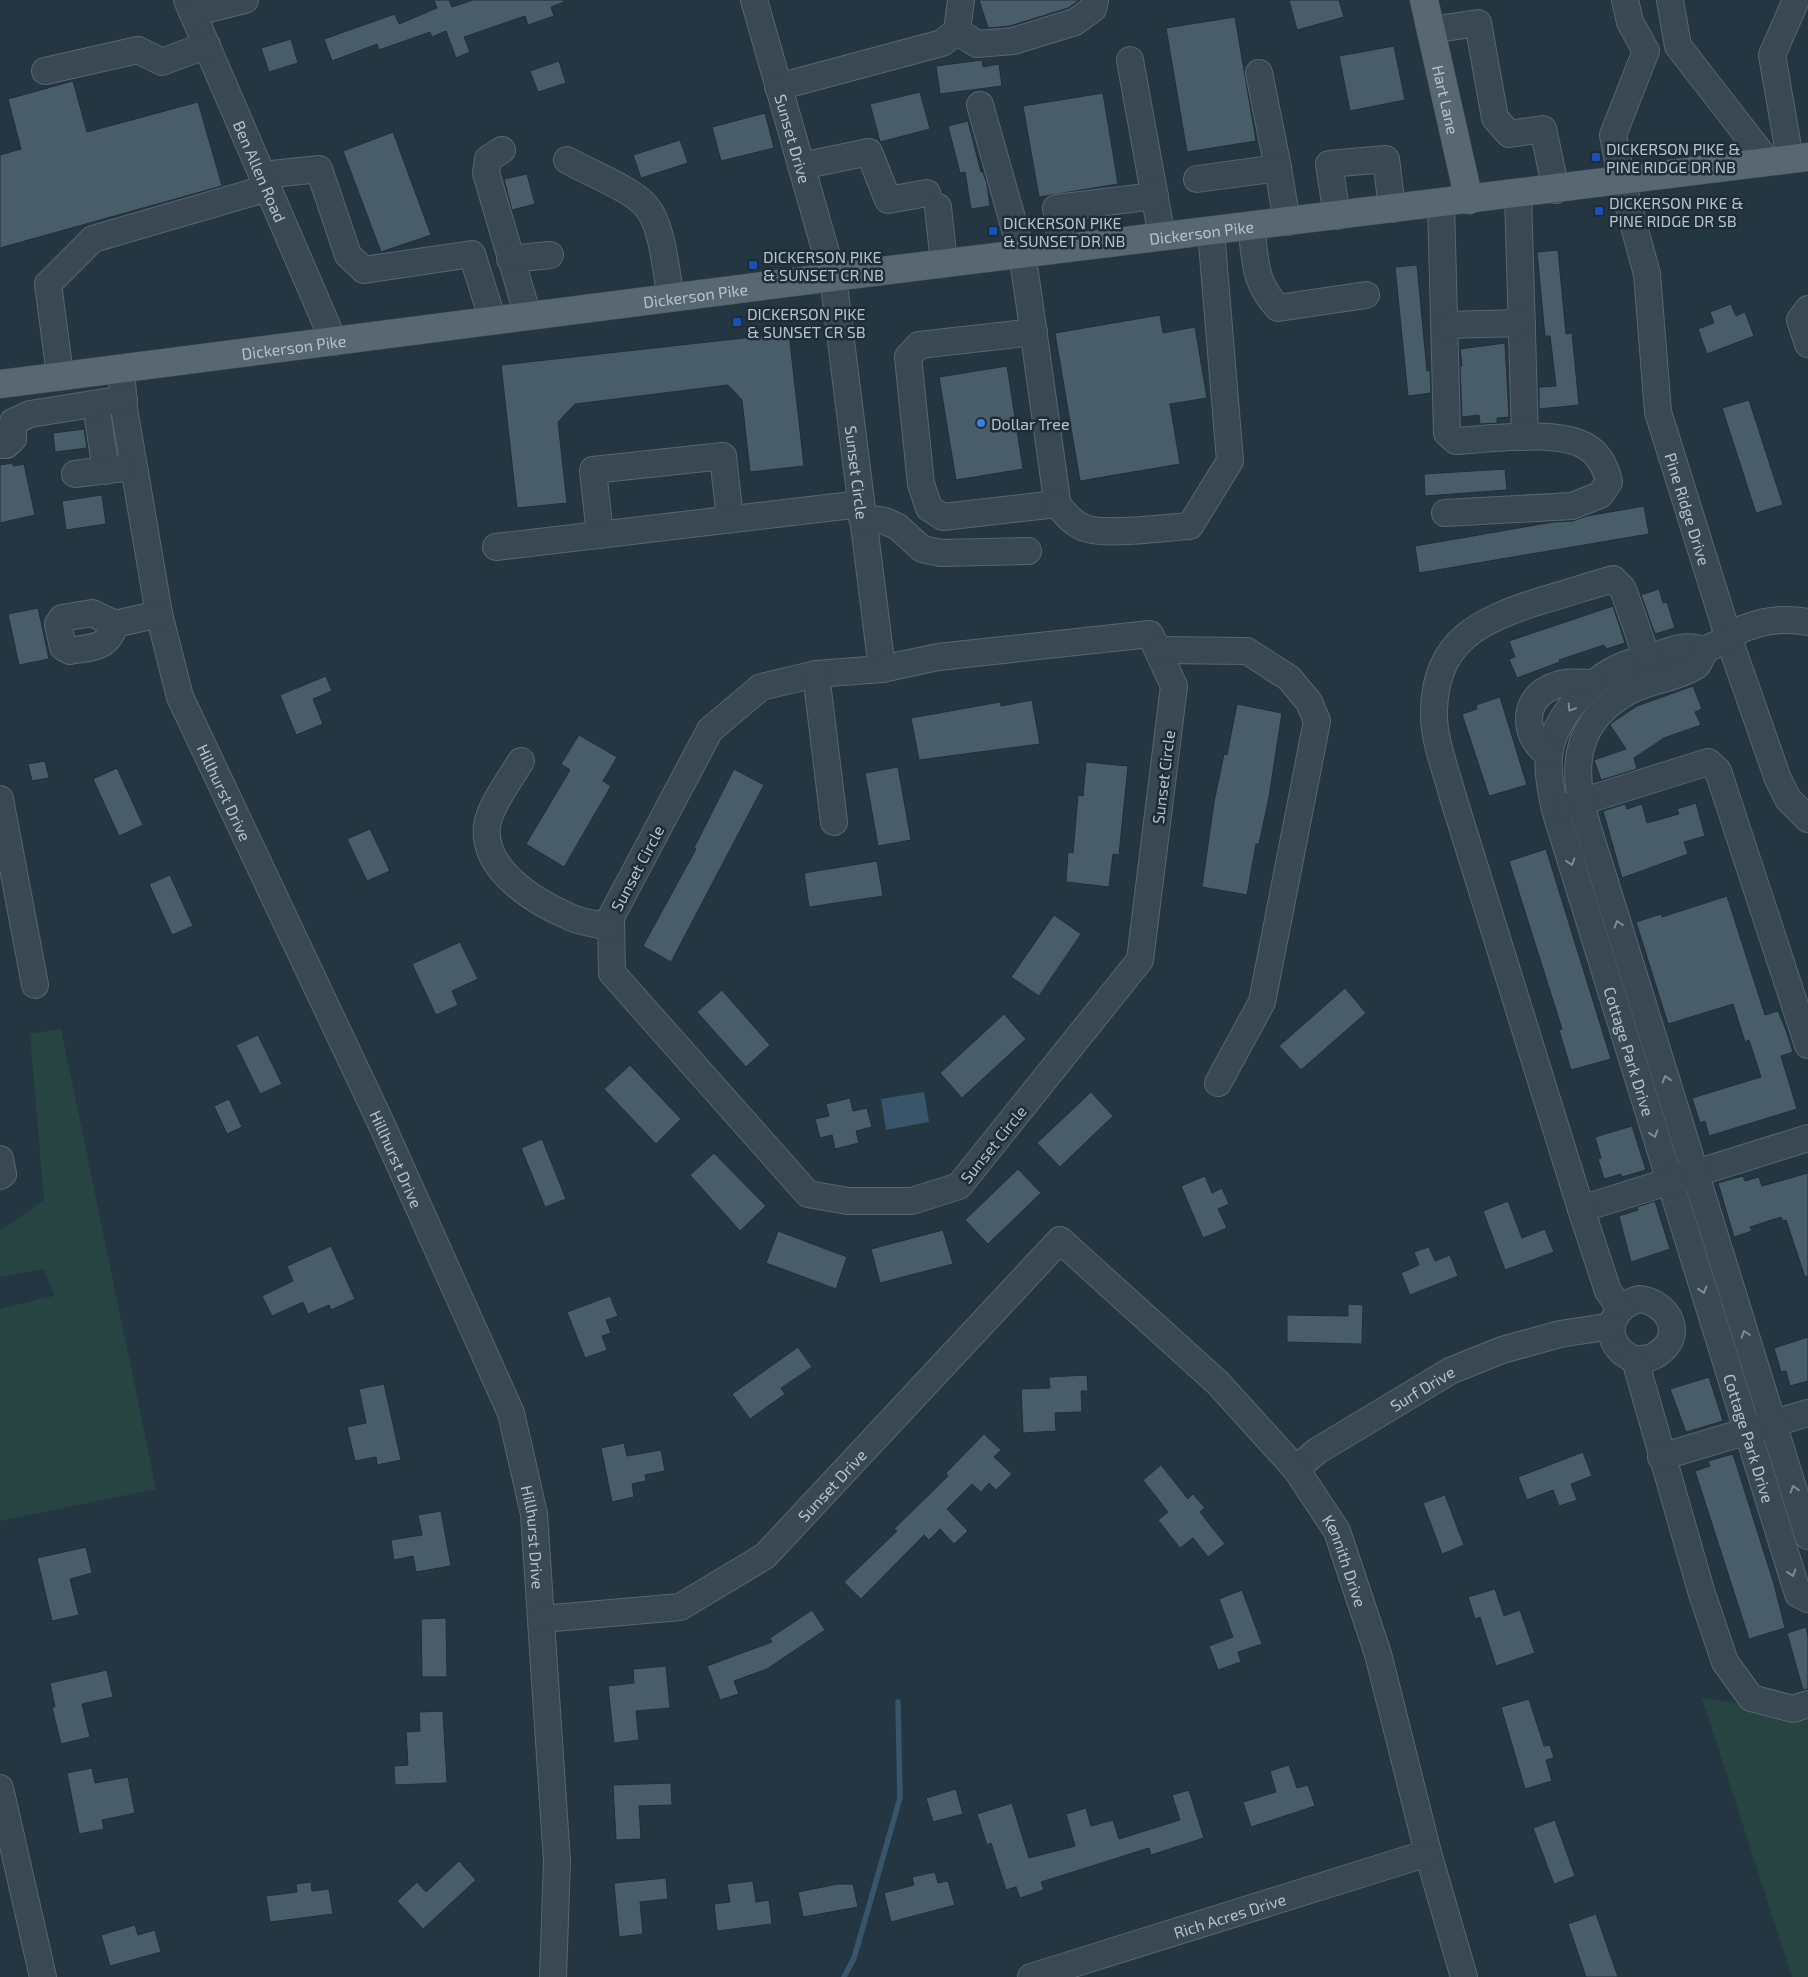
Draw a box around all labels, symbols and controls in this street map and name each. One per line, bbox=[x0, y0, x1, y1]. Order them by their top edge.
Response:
street label: Hart Lane bbox=[1429, 63, 1463, 136]
street label: Sunset Drive bbox=[772, 92, 815, 185]
street label: Ben Allen Road bbox=[230, 117, 291, 225]
place label: DICKERSON PIKE & PINE RIDGE DR NB bbox=[1606, 139, 1741, 176]
marker: DICKERSON PIKE & PINE RIDGE DR NB bbox=[1590, 151, 1602, 163]
place label: DICKERSON PIKE & PINE RIDGE DR SB bbox=[1609, 193, 1744, 230]
marker: DICKERSON PIKE & PINE RIDGE DR SB bbox=[1593, 205, 1605, 217]
place label: DICKERSON PIKE & SUNSET DR NB bbox=[1003, 213, 1126, 250]
street label: Dickerson Pike bbox=[1148, 216, 1255, 248]
marker: DICKERSON PIKE & SUNSET DR NB bbox=[987, 225, 999, 237]
place label: DICKERSON PIKE & SUNSET CR NB bbox=[763, 247, 884, 284]
marker: DICKERSON PIKE & SUNSET CR NB bbox=[747, 259, 759, 271]
street label: Dickerson Pike bbox=[642, 279, 749, 311]
place label: DICKERSON PIKE & SUNSET CR SB bbox=[747, 304, 866, 341]
marker: DICKERSON PIKE & SUNSET CR SB bbox=[731, 316, 743, 328]
street label: Dickerson Pike bbox=[240, 330, 347, 362]
place label: Dollar Tree bbox=[991, 414, 1069, 433]
marker: Dollar Tree bbox=[975, 417, 987, 429]
street label: Sunset Circle bbox=[842, 424, 873, 520]
street label: Pine Ridge Drive bbox=[1662, 450, 1715, 567]
one-way arrow bbox=[1568, 702, 1578, 711]
street label: Sunset Circle bbox=[1148, 729, 1178, 825]
street label: Hillhurst Drive bbox=[194, 741, 256, 844]
street label: Sunset Circle bbox=[606, 822, 668, 914]
one-way arrow bbox=[1565, 857, 1575, 866]
one-way arrow bbox=[1613, 920, 1623, 928]
street label: Cottage Park Drive bbox=[1601, 984, 1659, 1118]
one-way arrow bbox=[1662, 1075, 1672, 1083]
street label: Sunset Circle bbox=[956, 1101, 1030, 1187]
street label: Hillhurst Drive bbox=[367, 1107, 427, 1211]
one-way arrow bbox=[1649, 1130, 1659, 1138]
one-way arrow bbox=[1697, 1285, 1707, 1293]
one-way arrow bbox=[1741, 1331, 1751, 1339]
street label: Surf Drive bbox=[1386, 1361, 1458, 1415]
street label: Cottage Park Drive bbox=[1721, 1371, 1779, 1505]
street label: Sunset Drive bbox=[793, 1445, 870, 1525]
street label: Hillhurst Drive bbox=[518, 1483, 548, 1590]
one-way arrow bbox=[1789, 1486, 1799, 1494]
street label: Kennith Drive bbox=[1319, 1511, 1371, 1609]
one-way arrow bbox=[1786, 1569, 1796, 1577]
street label: Rich Acres Drive bbox=[1171, 1889, 1288, 1941]

